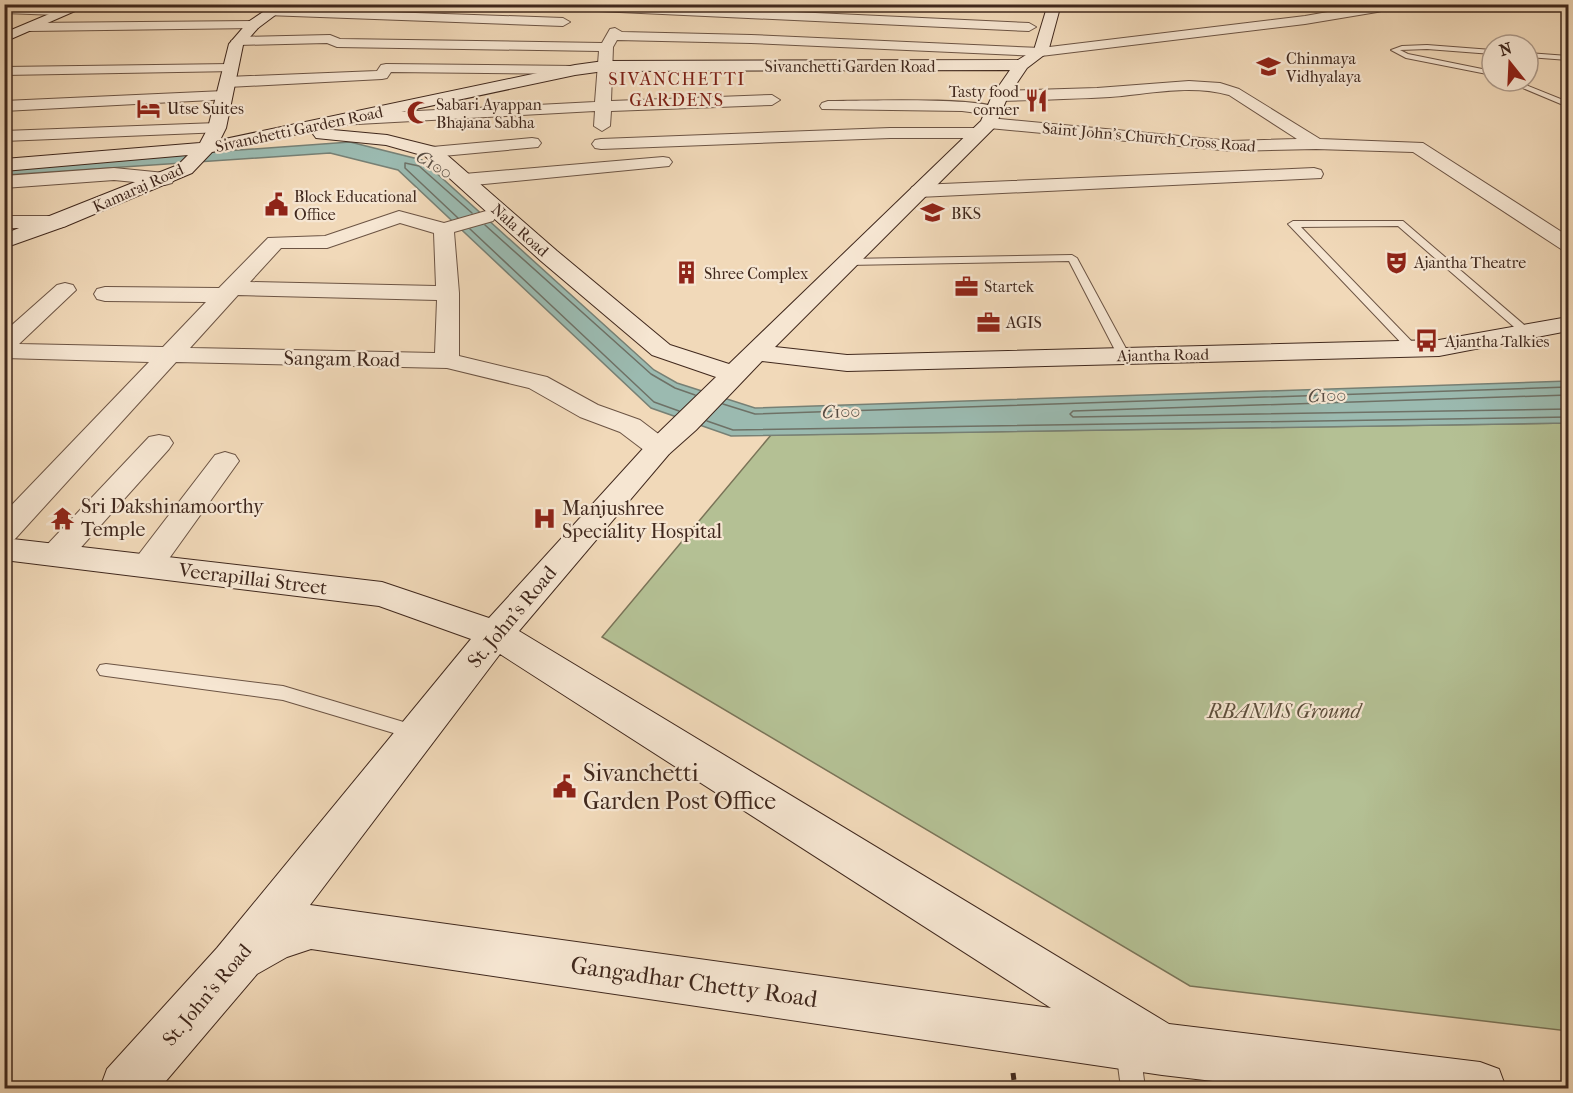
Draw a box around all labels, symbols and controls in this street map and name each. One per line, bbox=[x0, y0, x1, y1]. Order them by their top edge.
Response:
north arrow bbox=[1480, 33, 1540, 93]
text: N bbox=[1497, 38, 1515, 60]
place label: Chinmaya Vidhyalaya bbox=[1285, 49, 1362, 86]
school or university icon: Chinmaya Vidhyalaya bbox=[1255, 54, 1281, 80]
street label: Sivanchetti Garden Road bbox=[765, 57, 936, 76]
district label: SIVANCHETTI GARDENS bbox=[608, 69, 746, 111]
place label: Tasty food corner bbox=[949, 82, 1019, 119]
restaurant icon: Tasty food corner bbox=[1024, 87, 1050, 113]
hotel icon: Utse Suites bbox=[136, 95, 162, 121]
place label: Sabari Ayappan Bhajana Sabha bbox=[436, 95, 543, 132]
place label: Utse Suites bbox=[167, 99, 244, 118]
mosque icon: Sabari Ayappan Bhajana Sabha bbox=[405, 100, 431, 126]
street label: Sivanchetti Garden Road bbox=[213, 102, 385, 156]
street label: Saint John's Church Cross Road bbox=[1041, 118, 1257, 156]
water label: C100 bbox=[412, 146, 456, 184]
street label: Kamaraj Road bbox=[90, 159, 187, 216]
place label: Block Educational Office bbox=[294, 187, 417, 224]
public building icon: Block Educational Office bbox=[263, 192, 289, 218]
street label: Nala Road bbox=[488, 199, 553, 261]
school or university icon: BKS bbox=[920, 200, 946, 226]
place label: BKS bbox=[951, 204, 981, 223]
theatre icon: Ajantha Theatre bbox=[1383, 249, 1409, 275]
place label: Ajantha Theatre bbox=[1413, 253, 1526, 272]
building icon: Shree Complex bbox=[673, 260, 699, 286]
place label: Shree Complex bbox=[704, 264, 809, 283]
office icon: Startek bbox=[953, 273, 979, 299]
place label: Startek bbox=[984, 277, 1035, 296]
office icon: AGIS bbox=[975, 309, 1001, 335]
place label: AGIS bbox=[1005, 313, 1042, 332]
bus stop icon: Ajantha Talkies bbox=[1414, 328, 1440, 354]
place label: Ajantha Talkies bbox=[1444, 332, 1550, 351]
street label: Ajantha Road bbox=[1116, 345, 1210, 365]
street label: Sangam Road bbox=[284, 346, 402, 372]
water label: C100 bbox=[1307, 385, 1347, 407]
water label: C100 bbox=[821, 401, 861, 423]
place label: Sri Dakshinamoorthy Temple bbox=[81, 495, 265, 541]
place label: Manjushree Speciality Hospital bbox=[562, 497, 722, 543]
temple icon: Sri Dakshinamoorthy Temple bbox=[50, 505, 76, 531]
hospital icon: Manjushree Speciality Hospital bbox=[531, 506, 557, 532]
street label: Veerapillai Street bbox=[176, 558, 329, 600]
street label: St. John's Road bbox=[463, 561, 562, 673]
park label: RBANMS Ground bbox=[1205, 700, 1363, 723]
place label: Sivanchetti Garden Post Office bbox=[583, 759, 776, 815]
public building icon: Sivanchetti Garden Post Office bbox=[552, 774, 578, 800]
street label: St. John's Road bbox=[158, 939, 257, 1051]
street label: Gangadhar Chetty Road bbox=[569, 951, 820, 1013]

